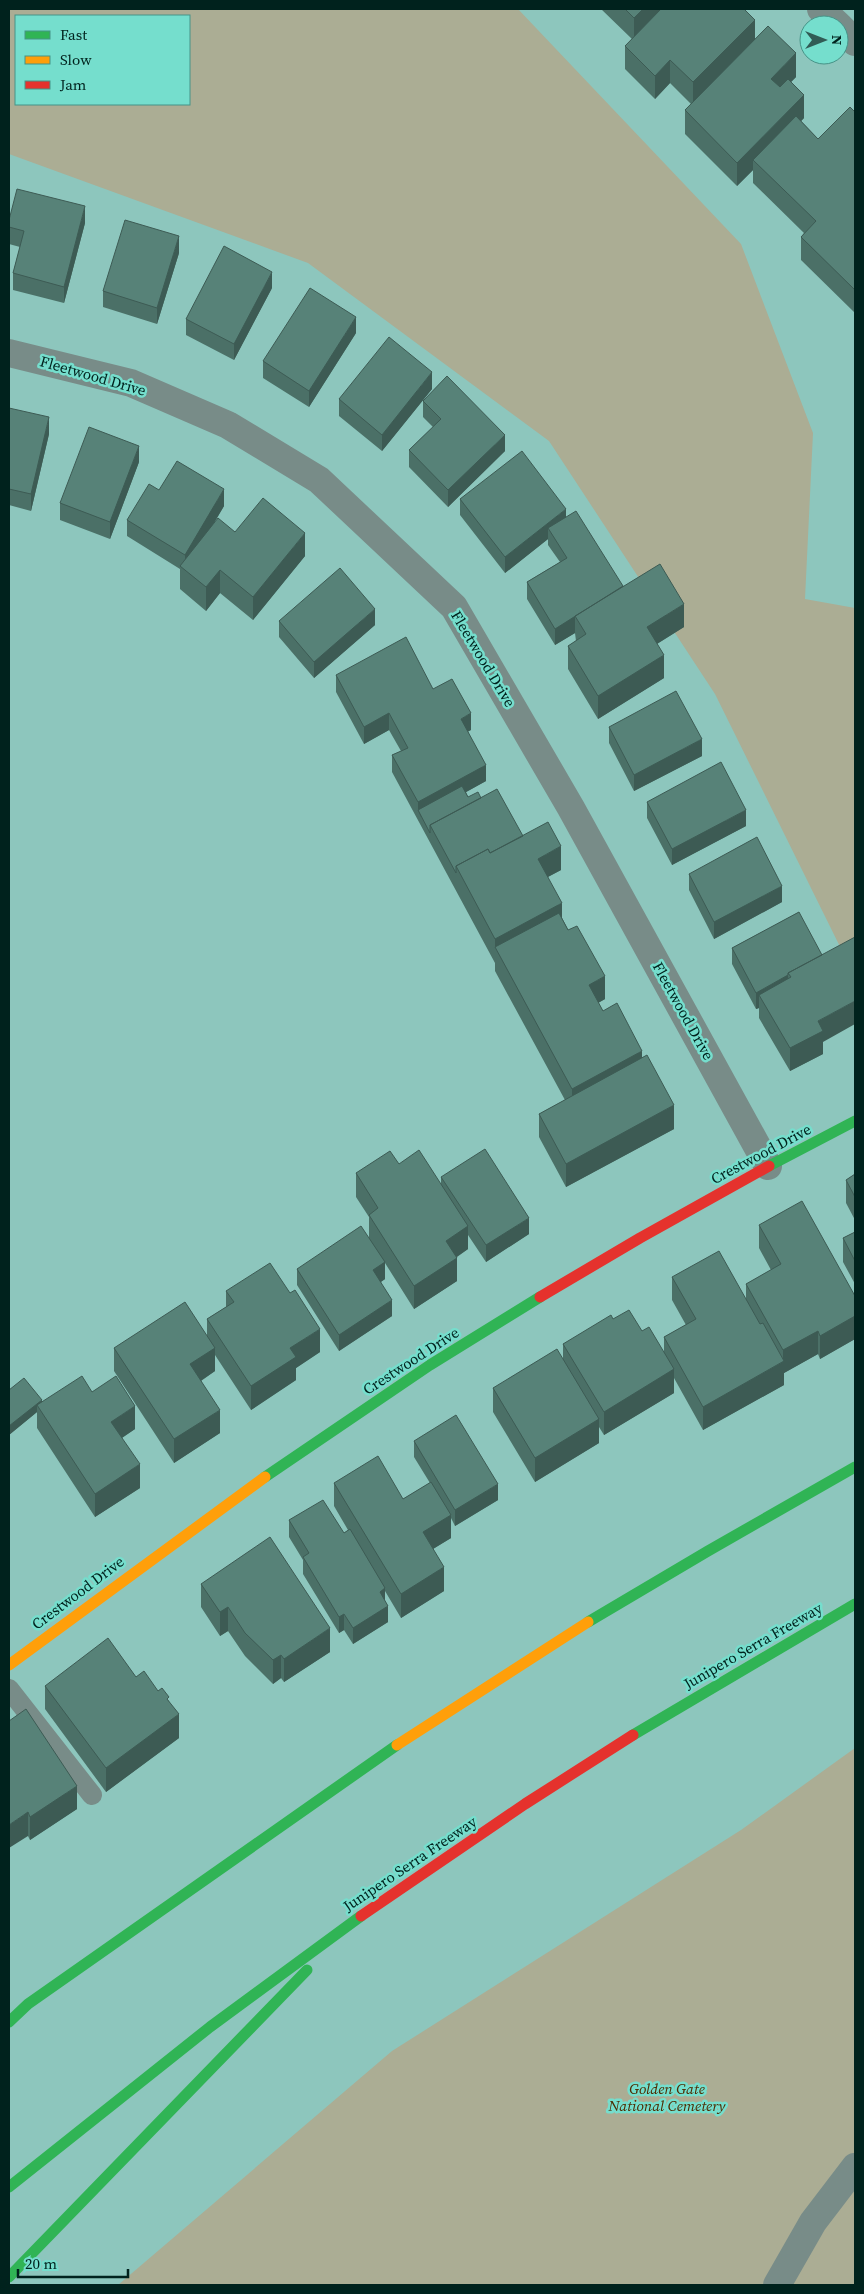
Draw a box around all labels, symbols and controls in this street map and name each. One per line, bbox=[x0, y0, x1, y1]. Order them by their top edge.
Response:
legend bbox=[15, 15, 190, 105]
north arrow bbox=[799, 15, 849, 65]
text: Fast bbox=[60, 24, 87, 45]
text: N bbox=[827, 35, 847, 45]
text: Slow bbox=[60, 49, 92, 70]
text: Jam bbox=[59, 74, 87, 95]
street label: Fleetwood Drive bbox=[38, 350, 149, 401]
street label: Fleetwood Drive bbox=[446, 606, 521, 711]
street label: Fleetwood Drive bbox=[648, 958, 719, 1064]
street label: Crestwood Drive bbox=[707, 1118, 815, 1189]
street label: Crestwood Drive bbox=[359, 1321, 463, 1400]
street label: Crestwood Drive bbox=[27, 1551, 128, 1634]
street label: Junipero Serra Freeway bbox=[679, 1597, 826, 1694]
street label: Junipero Serra Freeway bbox=[338, 1811, 481, 1917]
park label: Golden Gate National Cemetery bbox=[607, 2078, 726, 2116]
scale bar bbox=[18, 2246, 128, 2278]
text: 20 m bbox=[25, 2253, 57, 2274]

